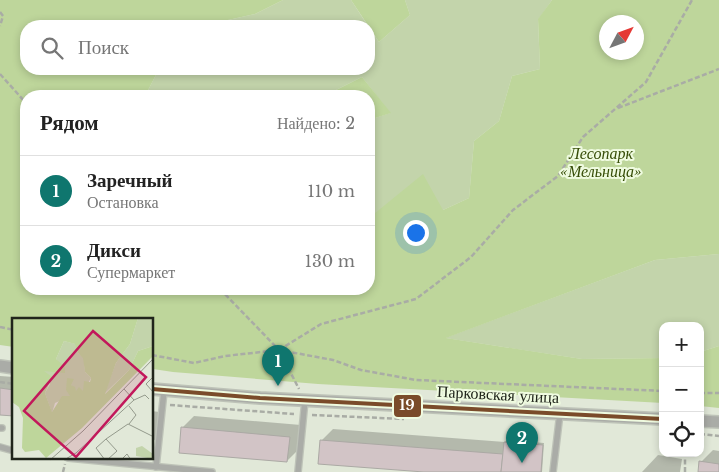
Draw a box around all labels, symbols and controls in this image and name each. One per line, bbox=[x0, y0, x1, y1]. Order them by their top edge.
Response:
north arrow bbox=[599, 15, 644, 60]
search box bbox=[20, 20, 375, 75]
icon: search bbox=[38, 34, 66, 62]
text: Поиск bbox=[78, 36, 129, 59]
text: Рядом bbox=[40, 110, 99, 136]
text: Найдено: 2 bbox=[277, 113, 355, 133]
park label: Лесопарк «Мельница» bbox=[560, 143, 642, 181]
text: Заречный bbox=[87, 169, 173, 192]
text: 1 bbox=[53, 181, 59, 201]
text: 110 m bbox=[308, 181, 355, 201]
text: Остановка bbox=[87, 192, 159, 212]
your location bbox=[403, 220, 429, 246]
text: Дикси bbox=[87, 239, 141, 262]
text: 2 bbox=[51, 251, 61, 271]
text: 130 m bbox=[305, 251, 355, 271]
text: Супермаркет bbox=[87, 262, 175, 282]
inset map bbox=[12, 318, 154, 460]
map controls bbox=[659, 322, 704, 457]
button: + bbox=[659, 322, 704, 367]
pin: 1 bbox=[262, 345, 294, 386]
button: − bbox=[659, 367, 704, 412]
street label: Парковская улица bbox=[436, 381, 560, 407]
line badge: 19 bbox=[393, 394, 422, 418]
text: 19 bbox=[399, 396, 415, 414]
button: locate bbox=[659, 412, 704, 457]
pin: 2 bbox=[506, 422, 538, 463]

